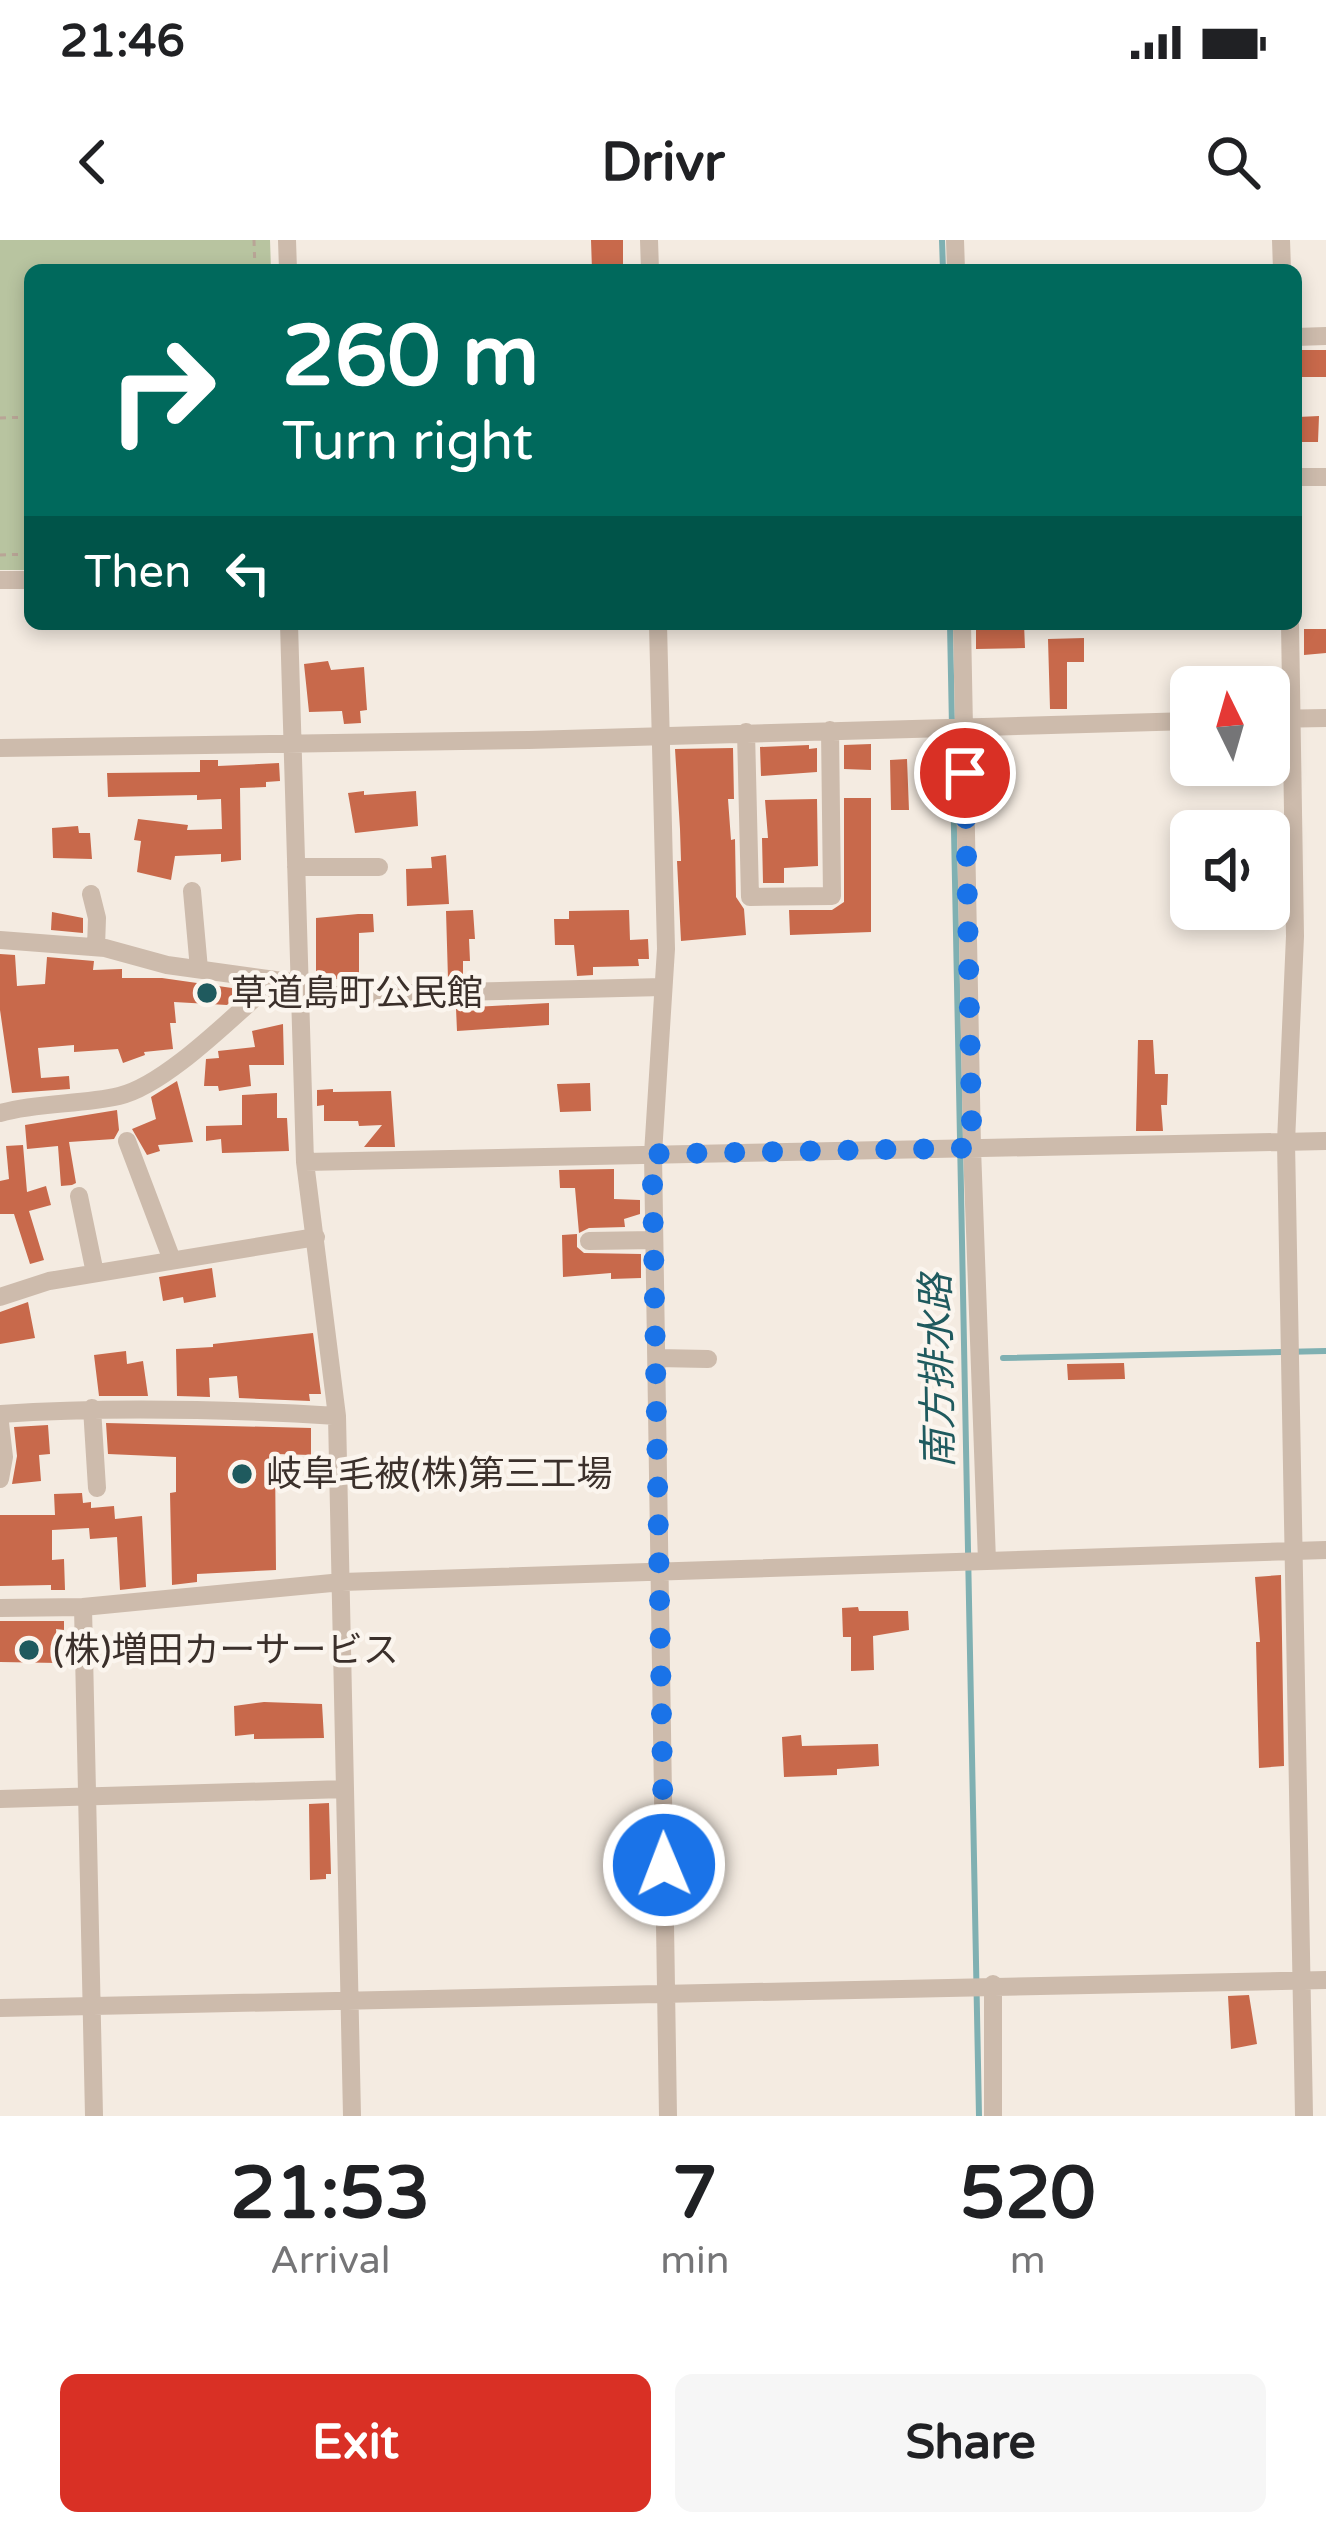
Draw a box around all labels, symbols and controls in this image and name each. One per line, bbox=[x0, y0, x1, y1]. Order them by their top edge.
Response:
text: 21:46 bbox=[60, 15, 185, 69]
icon: back bbox=[60, 129, 126, 195]
icon: search bbox=[1200, 129, 1266, 195]
text: Drivr bbox=[601, 130, 725, 195]
text: 260 m bbox=[282, 307, 539, 408]
icon: right bbox=[84, 312, 240, 468]
text: Turn right bbox=[282, 409, 533, 474]
icon: left bbox=[215, 540, 281, 606]
text: Then bbox=[84, 546, 191, 600]
north arrow bbox=[1170, 666, 1290, 786]
map controls bbox=[1170, 666, 1290, 930]
pin bbox=[914, 722, 1016, 824]
icon: arrive bbox=[932, 740, 998, 806]
button: sound bbox=[1170, 810, 1290, 930]
place label: 草道島町公民館 bbox=[231, 972, 483, 1015]
marker: 草道島町公民館 bbox=[194, 980, 220, 1006]
water label: 南方排水路 bbox=[913, 1270, 963, 1469]
place label: 岐阜毛被(株)第三工場 bbox=[266, 1453, 612, 1496]
marker: 岐阜毛被(株)第三工場 bbox=[229, 1461, 255, 1487]
place label: (株)増田カーサービス bbox=[53, 1629, 399, 1672]
marker: (株)増田カーサービス bbox=[16, 1637, 42, 1663]
position arrow bbox=[601, 1802, 727, 1928]
text: 21:53 bbox=[230, 2151, 430, 2238]
text: 7 bbox=[672, 2151, 718, 2238]
text: 520 bbox=[960, 2151, 1096, 2238]
text: Arrival bbox=[270, 2237, 390, 2284]
text: min bbox=[660, 2237, 730, 2284]
text: m bbox=[1010, 2237, 1046, 2284]
button: Exit bbox=[60, 2374, 651, 2512]
button: Share bbox=[675, 2374, 1266, 2512]

